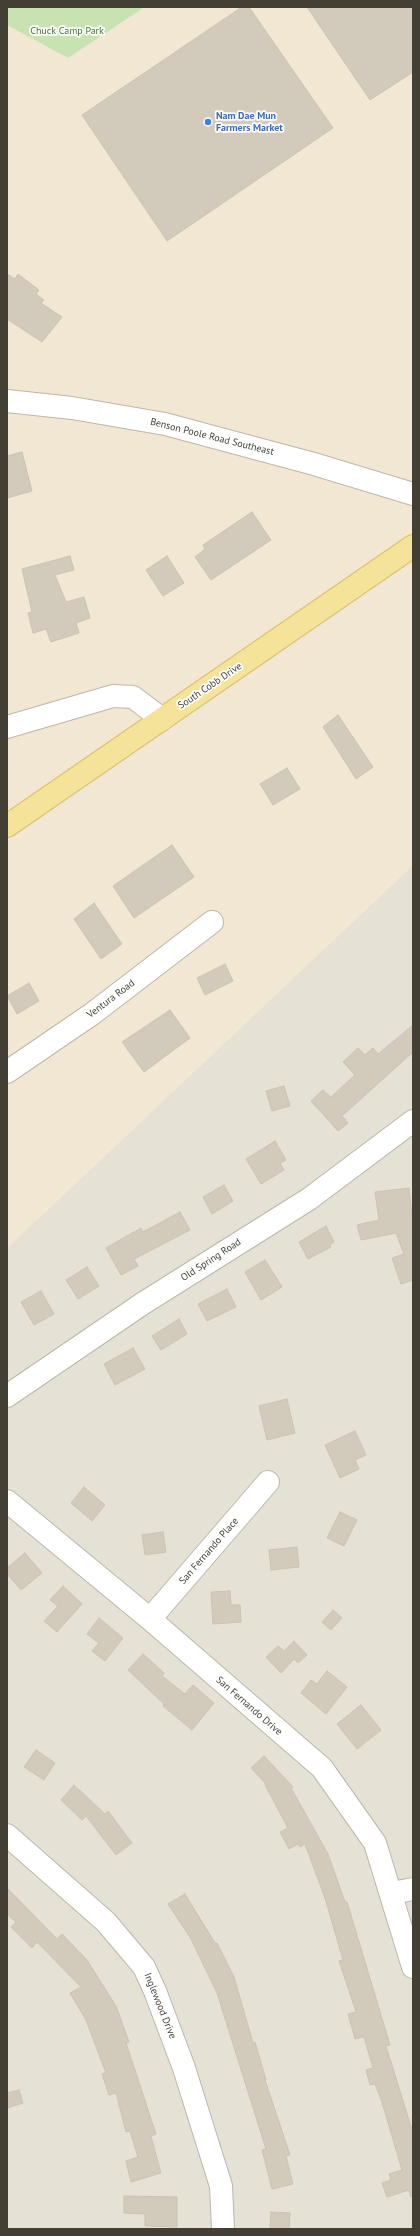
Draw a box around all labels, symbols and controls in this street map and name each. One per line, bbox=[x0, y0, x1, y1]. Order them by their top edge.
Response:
park label: Chuck Camp Park bbox=[30, 25, 104, 37]
place label: Nam Dae Mun Farmers Market bbox=[216, 110, 283, 134]
marker: Nam Dae Mun Farmers Market bbox=[203, 117, 213, 127]
street label: Benson Poole Road Southeast bbox=[149, 416, 275, 458]
street label: South Cobb Drive bbox=[176, 660, 244, 712]
street label: Ventura Road bbox=[85, 977, 137, 1021]
street label: Old Spring Road bbox=[179, 1236, 243, 1284]
street label: San Fernando Place bbox=[177, 1515, 241, 1587]
street label: San Fernando Drive bbox=[213, 1674, 285, 1738]
street label: Inglewood Drive bbox=[141, 1971, 179, 2041]

